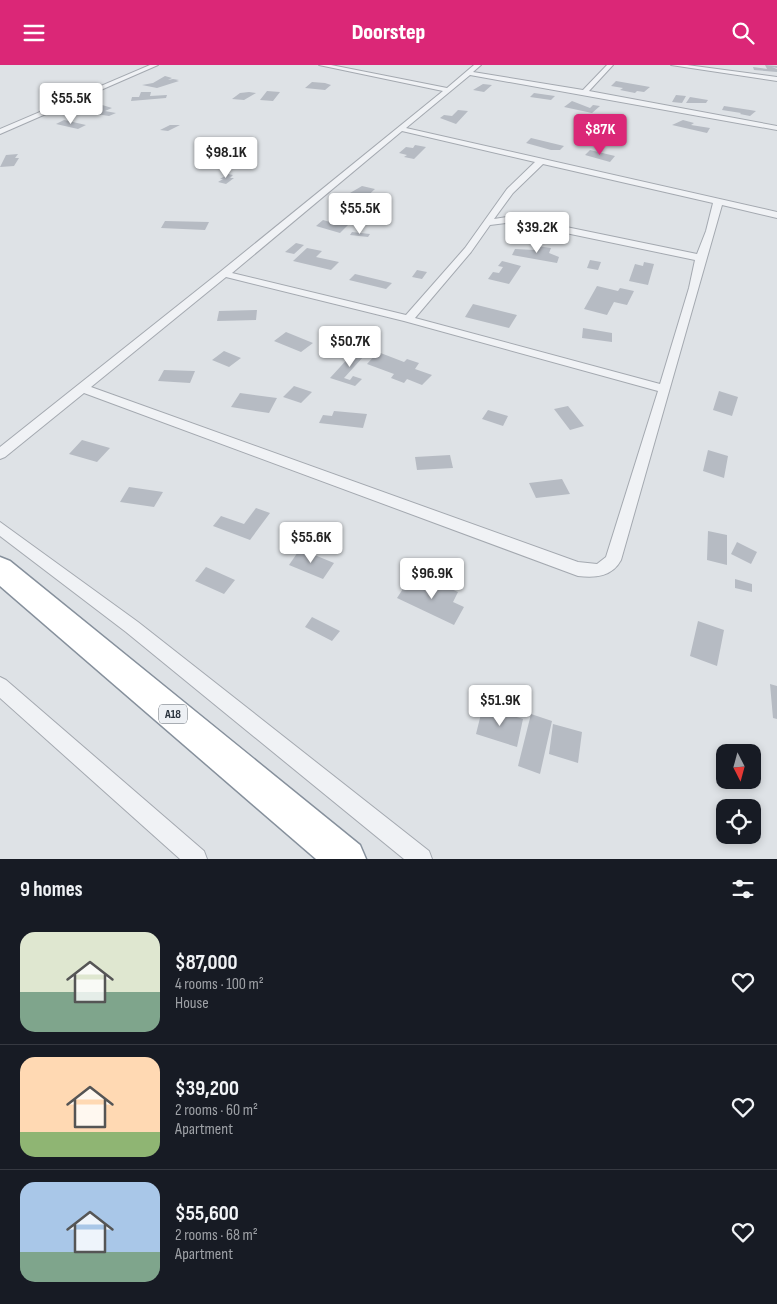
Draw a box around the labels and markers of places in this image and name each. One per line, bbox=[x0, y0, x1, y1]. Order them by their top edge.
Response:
pin: $55.5K bbox=[30, 83, 112, 125]
pin: $87K bbox=[570, 113, 630, 156]
pin: $98.1K bbox=[185, 137, 267, 179]
pin: $55.5K bbox=[319, 193, 401, 235]
pin: $39.2K bbox=[496, 211, 578, 254]
pin: $50.7K bbox=[309, 325, 391, 368]
pin: $55.6K bbox=[270, 521, 352, 564]
pin: $96.9K bbox=[391, 557, 473, 600]
pin: $51.9K bbox=[459, 685, 541, 727]

